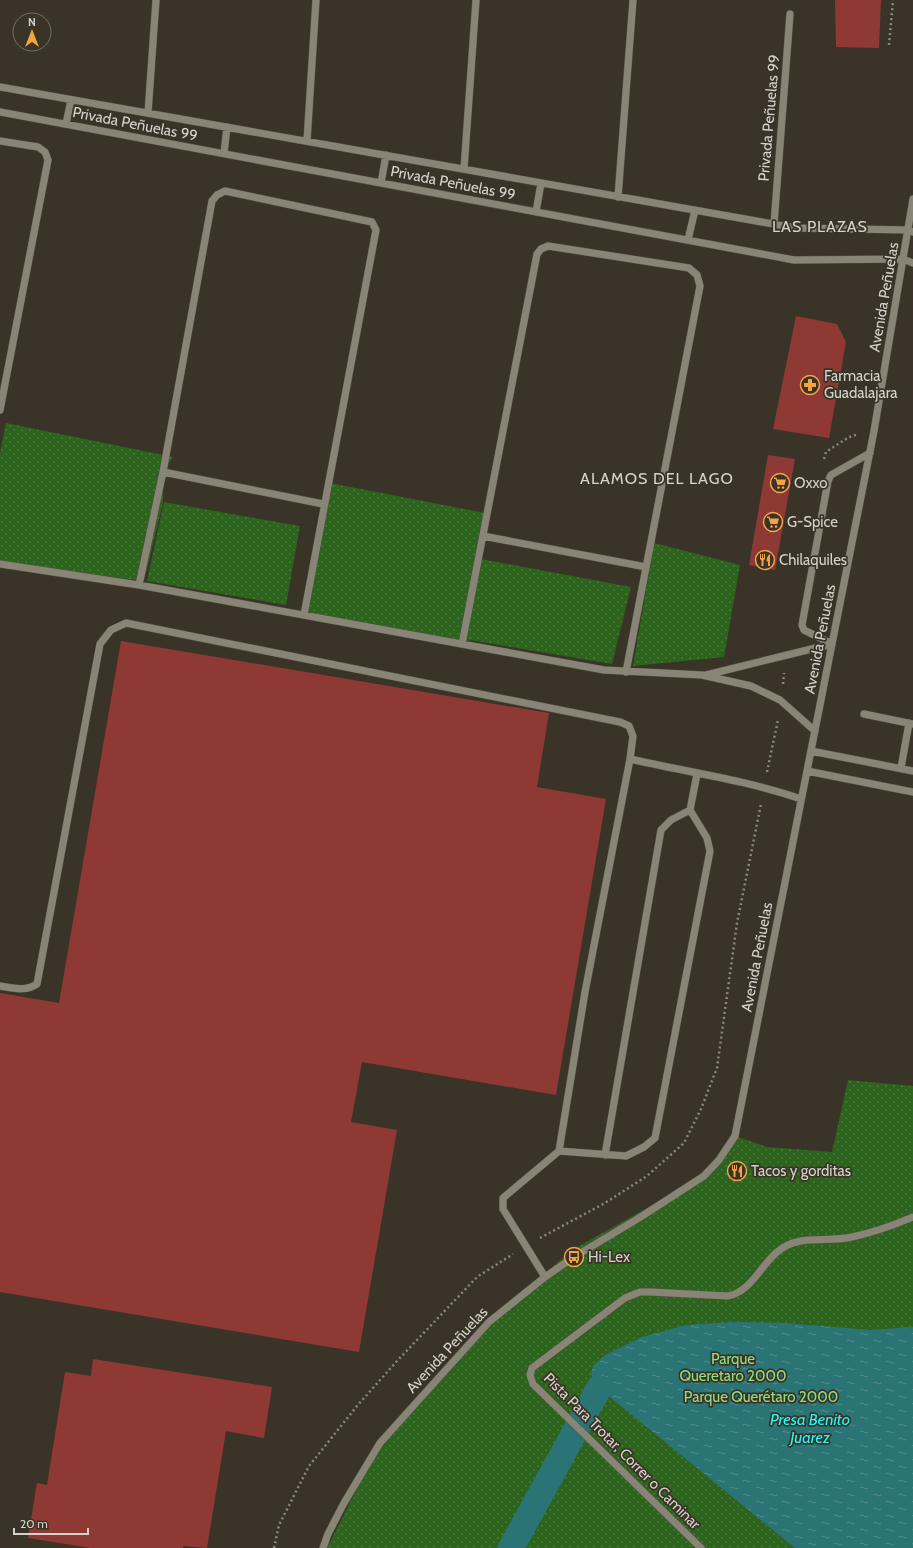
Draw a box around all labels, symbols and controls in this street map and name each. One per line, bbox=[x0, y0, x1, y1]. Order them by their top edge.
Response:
north arrow bbox=[12, 12, 52, 52]
text: N bbox=[28, 15, 36, 29]
street label: Privada Peñuelas 99 bbox=[754, 54, 784, 182]
street label: Privada Peñuelas 99 bbox=[71, 103, 199, 145]
street label: Privada Peñuelas 99 bbox=[389, 162, 517, 204]
district label: LAS PLAZAS bbox=[772, 217, 868, 236]
street label: Avenida Peñuelas bbox=[865, 241, 903, 353]
place label: Farmacia Guadalajara bbox=[824, 367, 898, 402]
pharmacy icon: Farmacia Guadalajara bbox=[799, 374, 821, 396]
district label: ALAMOS DEL LAGO bbox=[580, 469, 734, 488]
supermarket icon: Oxxo bbox=[769, 472, 791, 494]
place label: Oxxo bbox=[794, 474, 828, 492]
supermarket icon: G-Spice bbox=[762, 511, 784, 533]
place label: G-Spice bbox=[787, 513, 838, 531]
restaurant icon: Chilaquiles bbox=[754, 549, 776, 571]
place label: Chilaquiles bbox=[779, 551, 847, 569]
street label: Avenida Peñuelas bbox=[801, 583, 839, 695]
street label: Avenida Peñuelas bbox=[738, 901, 776, 1013]
restaurant icon: Tacos y gorditas bbox=[726, 1160, 748, 1182]
place label: Tacos y gorditas bbox=[751, 1162, 851, 1180]
bus stop icon: Hi-Lex bbox=[563, 1246, 585, 1268]
place label: Hi-Lex bbox=[588, 1248, 630, 1266]
street label: Avenida Peñuelas bbox=[403, 1303, 491, 1397]
park label: Parque Queretaro 2000 bbox=[680, 1350, 786, 1385]
street label: Pista Para Trotar, Correr o Caminar bbox=[540, 1369, 704, 1533]
park label: Parque Querétaro 2000 bbox=[684, 1388, 838, 1406]
water label: Presa Benito Juarez bbox=[770, 1410, 850, 1447]
scale bar bbox=[14, 1510, 88, 1536]
text: 20 m bbox=[20, 1516, 48, 1531]

